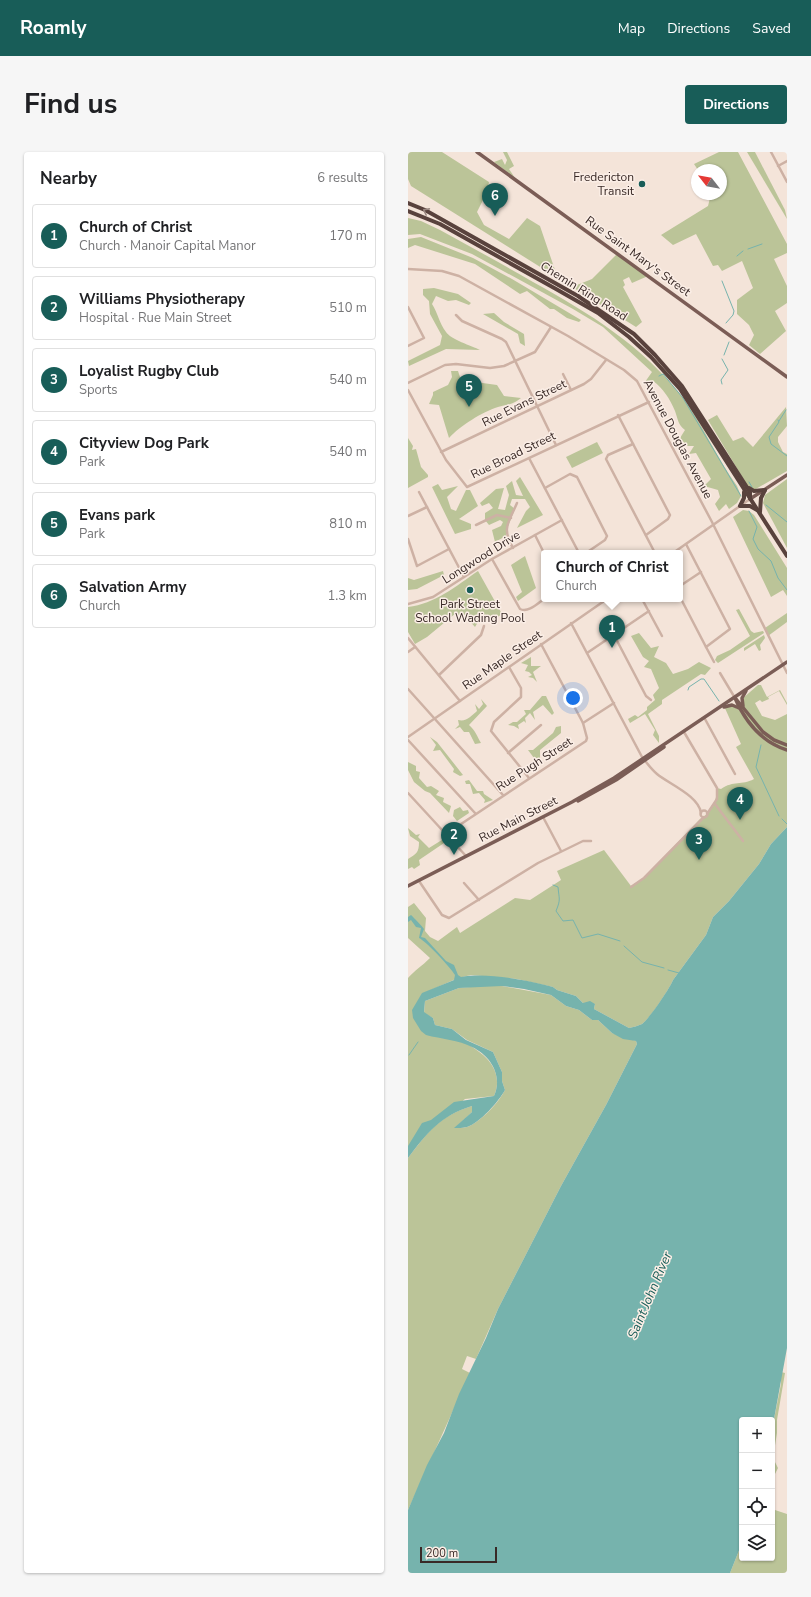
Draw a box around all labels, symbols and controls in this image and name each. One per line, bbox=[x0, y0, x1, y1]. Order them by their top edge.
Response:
text: Roamly bbox=[20, 15, 87, 41]
text: Map bbox=[618, 19, 645, 38]
text: Directions bbox=[667, 19, 730, 38]
text: Saved bbox=[752, 19, 791, 38]
text: Find us bbox=[24, 85, 118, 123]
button: Directions bbox=[685, 85, 787, 124]
north arrow bbox=[691, 164, 727, 200]
text: Nearby bbox=[40, 167, 97, 190]
text: 6 results bbox=[317, 169, 368, 187]
place label: Fredericton Transit bbox=[573, 169, 635, 199]
marker: Fredericton Transit bbox=[637, 179, 647, 189]
pin: 6 bbox=[482, 183, 508, 216]
one-way arrow bbox=[422, 208, 430, 216]
street label: Rue Saint Mary's Street bbox=[582, 212, 695, 300]
text: Church of Christ bbox=[79, 217, 192, 237]
text: 1 bbox=[50, 227, 58, 245]
text: 170 m bbox=[329, 227, 367, 245]
text: Church · Manoir Capital Manor bbox=[79, 237, 256, 255]
street label: Chemin Ring Road bbox=[537, 258, 631, 324]
text: Williams Physiotherapy bbox=[79, 289, 245, 309]
text: 2 bbox=[50, 299, 58, 317]
text: 510 m bbox=[329, 299, 367, 317]
text: Hospital · Rue Main Street bbox=[79, 309, 231, 327]
text: Loyalist Rugby Club bbox=[79, 361, 219, 381]
text: 3 bbox=[50, 371, 58, 389]
text: 540 m bbox=[329, 371, 367, 389]
pin: 5 bbox=[456, 374, 482, 407]
street label: Rue Evans Street bbox=[479, 375, 570, 430]
street label: Avenue Douglas Avenue bbox=[640, 377, 716, 501]
text: Sports bbox=[79, 381, 118, 399]
street label: Rue Broad Street bbox=[468, 427, 559, 482]
text: Cityview Dog Park bbox=[79, 433, 209, 453]
text: 4 bbox=[50, 443, 58, 461]
text: 540 m bbox=[329, 443, 367, 461]
text: Park bbox=[79, 453, 105, 471]
text: Evans park bbox=[79, 505, 155, 525]
text: 5 bbox=[50, 515, 58, 533]
text: 810 m bbox=[329, 515, 367, 533]
text: Park bbox=[79, 525, 105, 543]
street label: Longwood Drive bbox=[439, 527, 523, 587]
popup bbox=[541, 550, 683, 602]
text: Church of Christ bbox=[555, 557, 669, 577]
text: Salvation Army bbox=[79, 577, 186, 597]
text: Church bbox=[555, 577, 597, 595]
marker: Park Street School Wading Pool bbox=[465, 585, 475, 595]
text: 6 bbox=[50, 587, 58, 605]
text: 1.3 km bbox=[327, 587, 367, 605]
place label: Park Street School Wading Pool bbox=[415, 596, 525, 626]
text: Church bbox=[79, 597, 120, 615]
pin: 1 bbox=[599, 615, 625, 648]
street label: Rue Maple Street bbox=[459, 626, 546, 693]
your location bbox=[563, 688, 583, 708]
street label: Rue Pugh Street bbox=[493, 733, 576, 795]
pin: 4 bbox=[727, 787, 753, 820]
street label: Rue Main Street bbox=[476, 792, 561, 846]
pin: 2 bbox=[441, 822, 467, 855]
pin: 3 bbox=[686, 827, 712, 860]
water label: Saint John River bbox=[624, 1249, 676, 1342]
map controls bbox=[739, 1417, 775, 1561]
button: + bbox=[739, 1417, 775, 1453]
button: − bbox=[739, 1453, 775, 1489]
button: locate bbox=[739, 1489, 775, 1525]
button: layers bbox=[739, 1525, 775, 1561]
scale bar bbox=[420, 1545, 497, 1564]
text: 200 m bbox=[426, 1546, 458, 1561]

